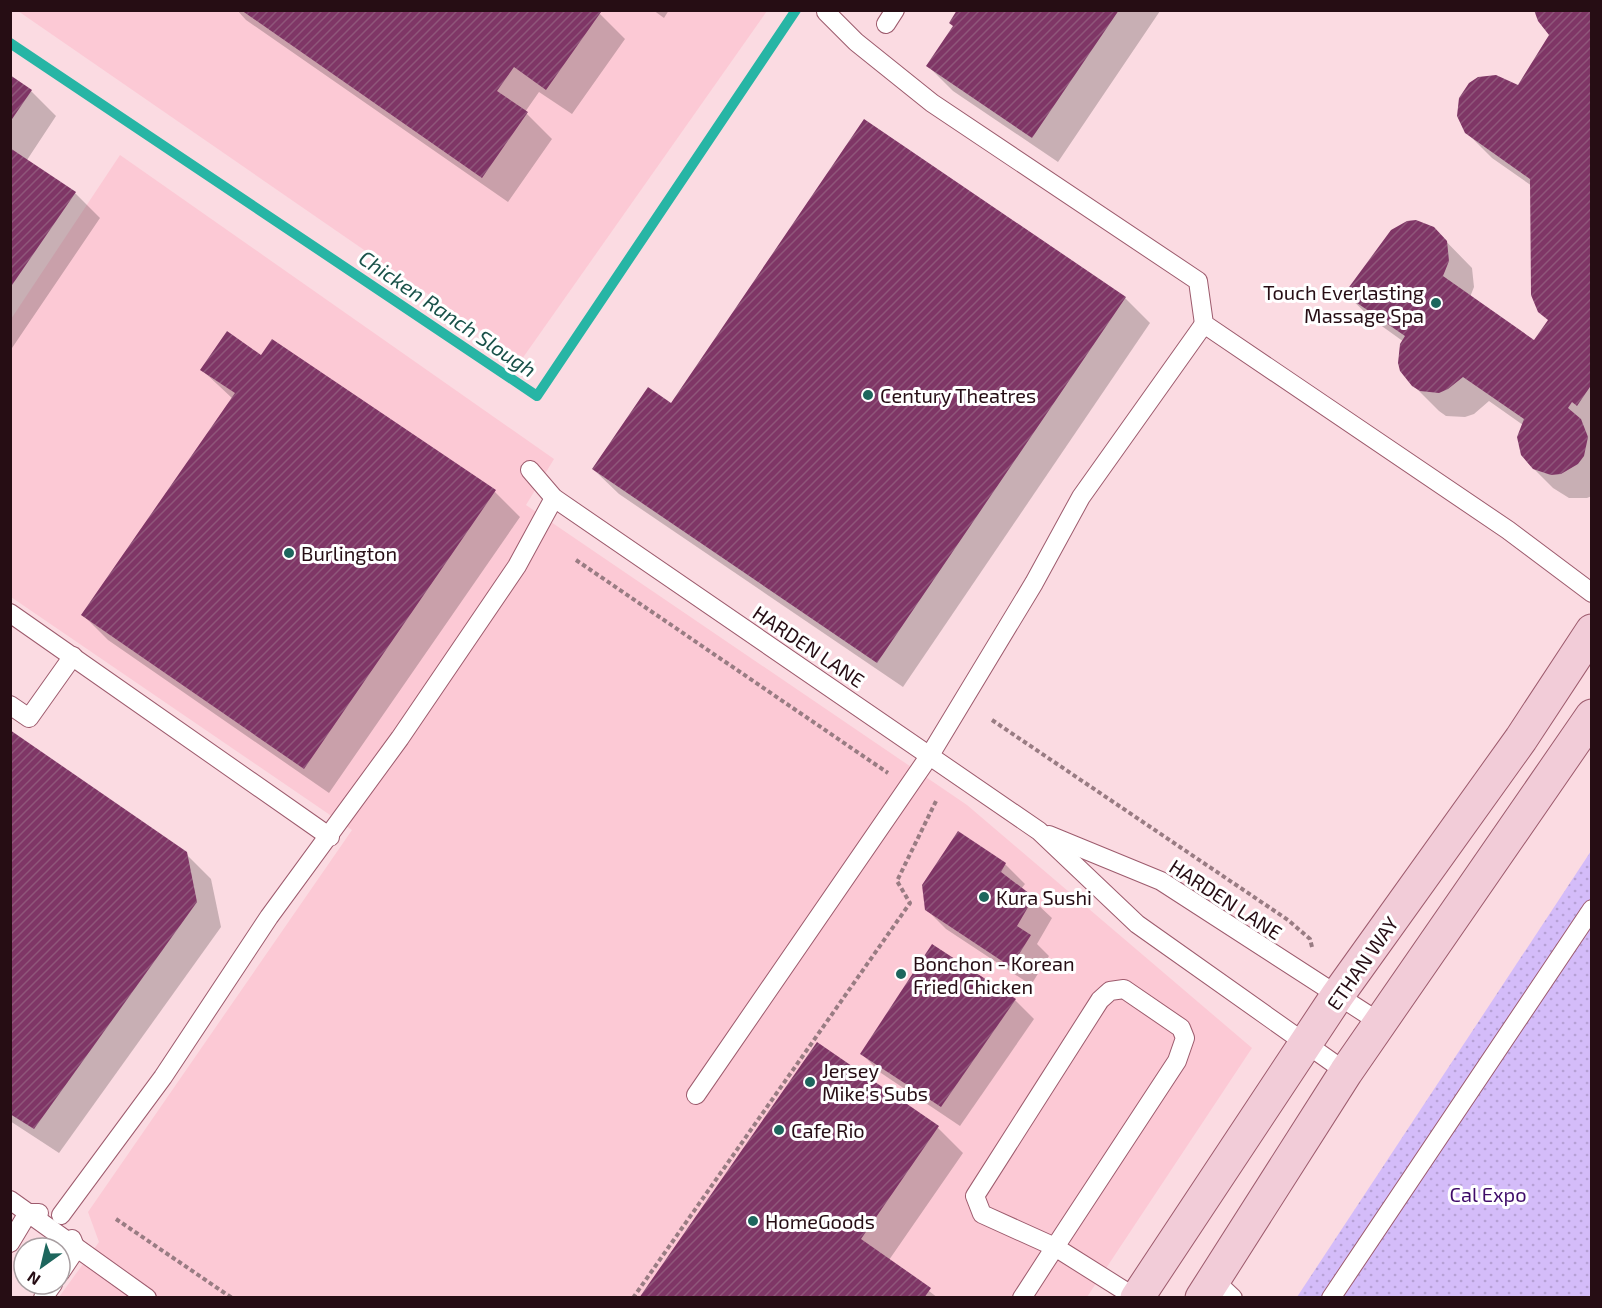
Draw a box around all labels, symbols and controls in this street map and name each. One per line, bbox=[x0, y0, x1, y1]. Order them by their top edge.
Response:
water label: Chicken Ranch Slough bbox=[355, 244, 541, 382]
place label: Touch Everlasting Massage Spa bbox=[1263, 280, 1424, 327]
marker: Touch Everlasting Massage Spa bbox=[1429, 296, 1443, 310]
place label: Century Theatres bbox=[880, 383, 1036, 407]
marker: Century Theatres bbox=[861, 388, 875, 402]
place label: Burlington bbox=[301, 541, 397, 565]
marker: Burlington bbox=[282, 546, 296, 560]
street label: HARDEN LANE bbox=[749, 600, 869, 692]
street label: HARDEN LANE bbox=[1165, 854, 1287, 944]
place label: Kura Sushi bbox=[996, 885, 1092, 909]
marker: Kura Sushi bbox=[977, 890, 991, 904]
street label: ETHAN WAY bbox=[1321, 911, 1403, 1014]
place label: Bonchon - Korean Fried Chicken bbox=[913, 951, 1075, 998]
marker: Bonchon - Korean Fried Chicken bbox=[894, 967, 908, 981]
place label: Jersey Mike's Subs bbox=[822, 1058, 928, 1105]
marker: Jersey Mike's Subs bbox=[803, 1075, 817, 1089]
place label: Cafe Rio bbox=[791, 1118, 865, 1142]
marker: Cafe Rio bbox=[772, 1123, 786, 1137]
park label: Cal Expo bbox=[1450, 1182, 1527, 1206]
place label: HomeGoods bbox=[765, 1209, 875, 1233]
marker: HomeGoods bbox=[746, 1214, 760, 1228]
north arrow bbox=[12, 1236, 72, 1296]
text: N bbox=[23, 1268, 43, 1290]

